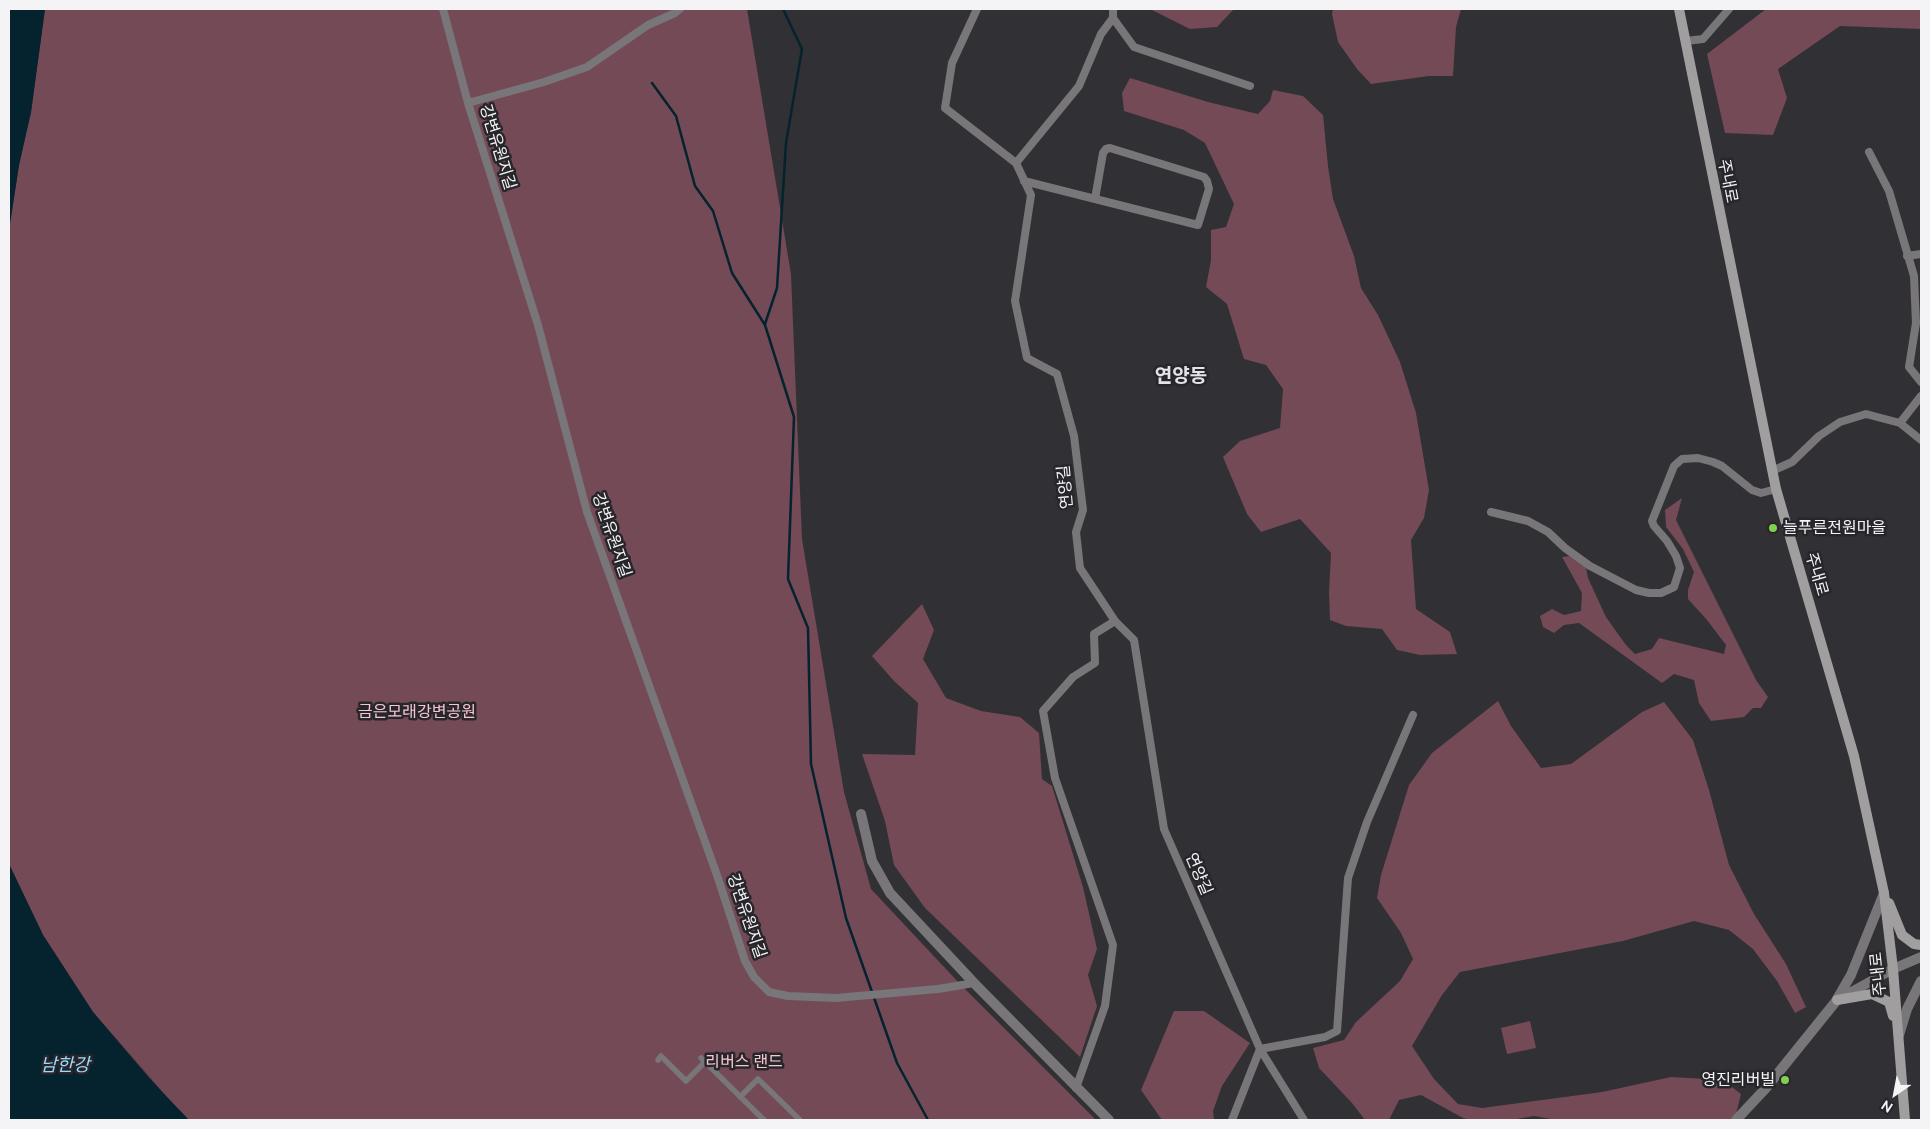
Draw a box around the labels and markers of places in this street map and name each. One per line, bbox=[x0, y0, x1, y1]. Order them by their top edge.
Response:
place label: 늘푸른전원마을 bbox=[1783, 518, 1886, 538]
marker: 늘푸른전원마을 bbox=[1767, 522, 1779, 534]
place label: 영진리버빌 bbox=[1701, 1070, 1775, 1090]
marker: 영진리버빌 bbox=[1779, 1074, 1791, 1086]

